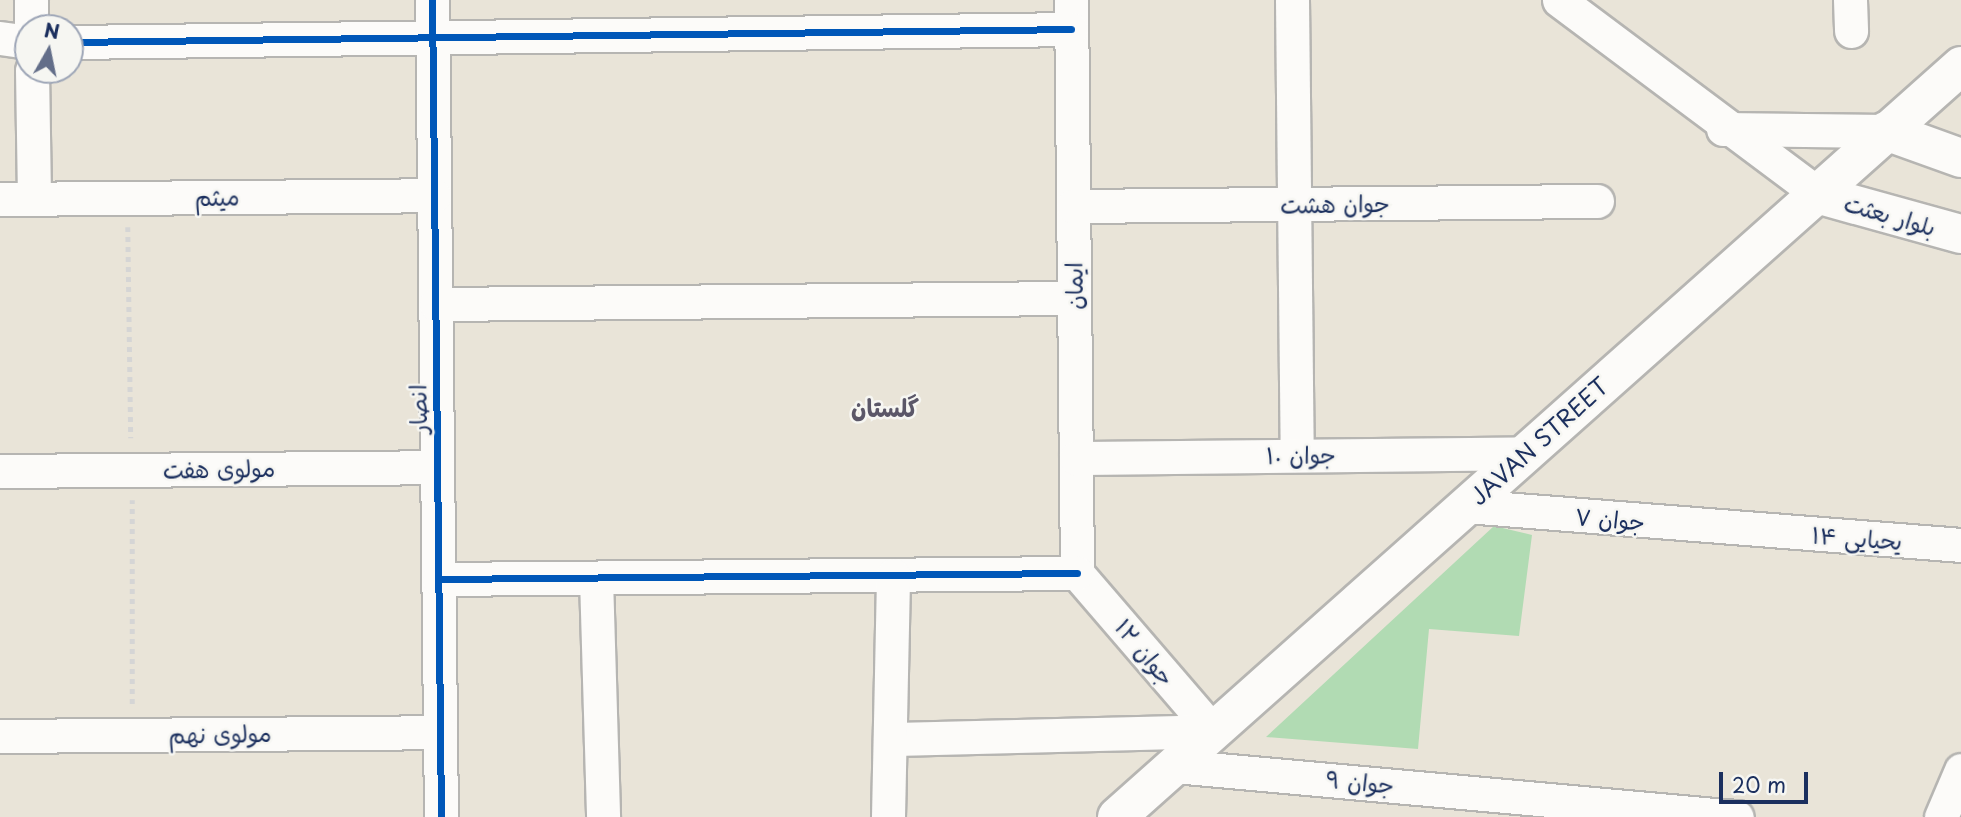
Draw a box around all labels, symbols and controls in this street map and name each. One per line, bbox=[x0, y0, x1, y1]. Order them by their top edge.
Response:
north arrow bbox=[14, 14, 84, 84]
text: N bbox=[42, 15, 62, 45]
street label: میثم bbox=[194, 183, 240, 211]
street label: جوان هشت bbox=[1280, 189, 1390, 219]
street label: بلوار بعثت bbox=[1841, 189, 1939, 241]
street label: ایمان bbox=[1060, 262, 1088, 310]
street label: JAVAN STREET bbox=[1464, 371, 1614, 511]
street label: انصار bbox=[404, 384, 432, 434]
district label: گلستان bbox=[851, 394, 919, 422]
street label: جوان ۱۰ bbox=[1266, 441, 1336, 469]
street label: مولوی هفت bbox=[163, 454, 275, 484]
street label: جوان ۷ bbox=[1574, 502, 1646, 536]
street label: یحیایی ۱۴ bbox=[1811, 521, 1903, 555]
street label: جوان ۱۲ bbox=[1109, 613, 1181, 691]
street label: مولوی نهم bbox=[168, 719, 272, 749]
scale bar bbox=[1723, 758, 1812, 802]
street label: جوان ۹ bbox=[1325, 765, 1395, 799]
text: 20 m bbox=[1732, 768, 1786, 800]

